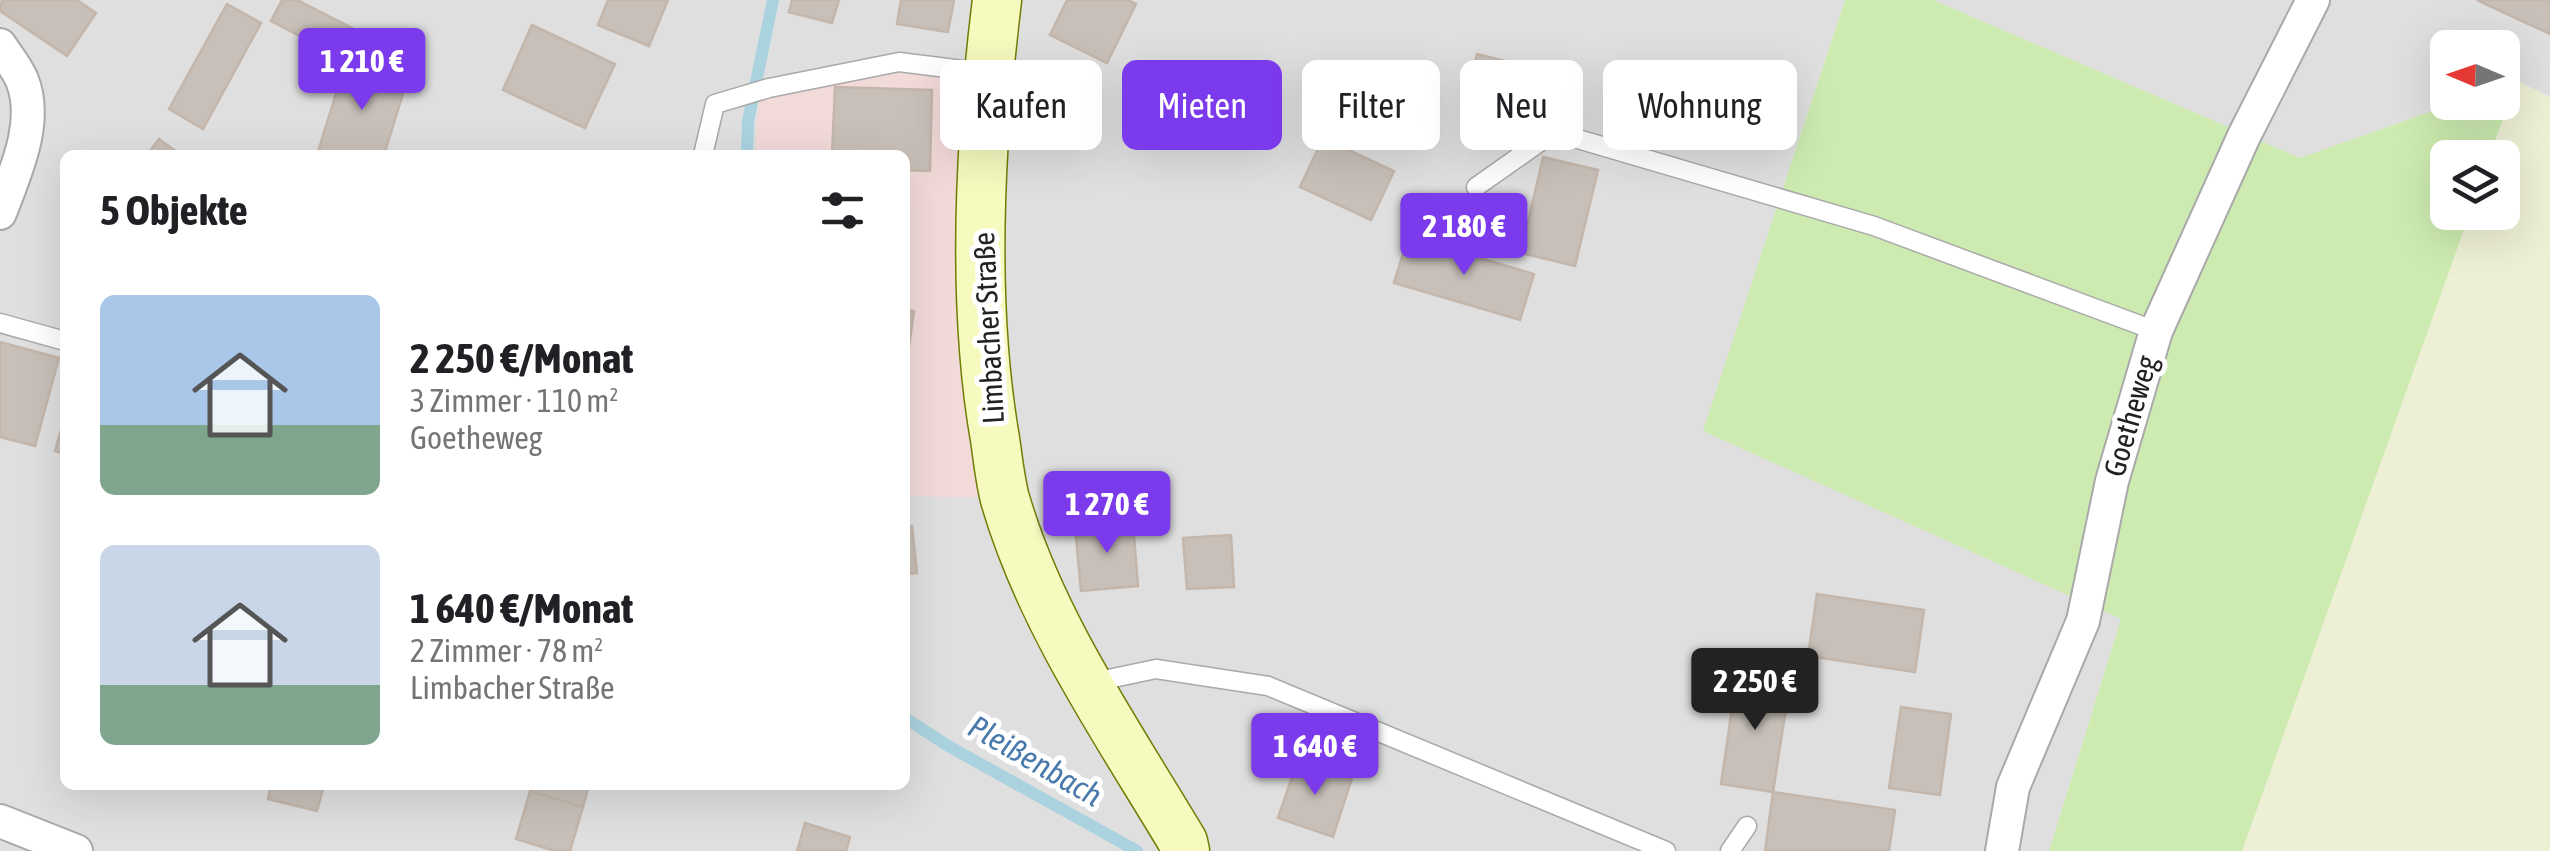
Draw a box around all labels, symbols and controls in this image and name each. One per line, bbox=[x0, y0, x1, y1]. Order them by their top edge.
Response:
pin: 1 210 € bbox=[270, 28, 454, 113]
north arrow bbox=[2430, 30, 2520, 120]
map controls bbox=[2430, 30, 2520, 230]
text: 1 210 € bbox=[320, 42, 404, 79]
chip: Kaufen bbox=[940, 60, 1102, 150]
chip: Mieten bbox=[1122, 60, 1282, 150]
chip: Filter bbox=[1302, 60, 1440, 150]
chip: Neu bbox=[1460, 60, 1583, 150]
chip: Wohnung bbox=[1603, 60, 1797, 150]
button: layers bbox=[2430, 140, 2520, 230]
icon: filters bbox=[815, 183, 870, 238]
text: 5 Objekte bbox=[100, 186, 248, 234]
pin: 2 180 € bbox=[1372, 193, 1556, 278]
text: 2 180 € bbox=[1422, 207, 1506, 244]
street label: Limbacher Straße bbox=[966, 231, 1010, 425]
text: 2 250 €/Monat bbox=[410, 334, 633, 382]
icon: home bbox=[180, 335, 300, 455]
street label: Goetheweg bbox=[2097, 351, 2164, 480]
text: 3 Zimmer · 110 m² bbox=[410, 382, 618, 419]
text: Goetheweg bbox=[410, 419, 543, 456]
pin: 1 270 € bbox=[1015, 471, 1199, 556]
text: 1 270 € bbox=[1065, 485, 1149, 522]
text: 1 640 €/Monat bbox=[410, 584, 633, 632]
icon: home bbox=[180, 585, 300, 705]
text: 2 Zimmer · 78 m² bbox=[410, 632, 603, 669]
pin: 2 250 € bbox=[1663, 648, 1847, 733]
text: 2 250 € bbox=[1713, 662, 1797, 699]
text: Limbacher Straße bbox=[410, 669, 614, 706]
water label: Pleißenbach bbox=[962, 708, 1109, 814]
pin: 1 640 € bbox=[1223, 713, 1407, 798]
text: 1 640 € bbox=[1273, 727, 1357, 764]

